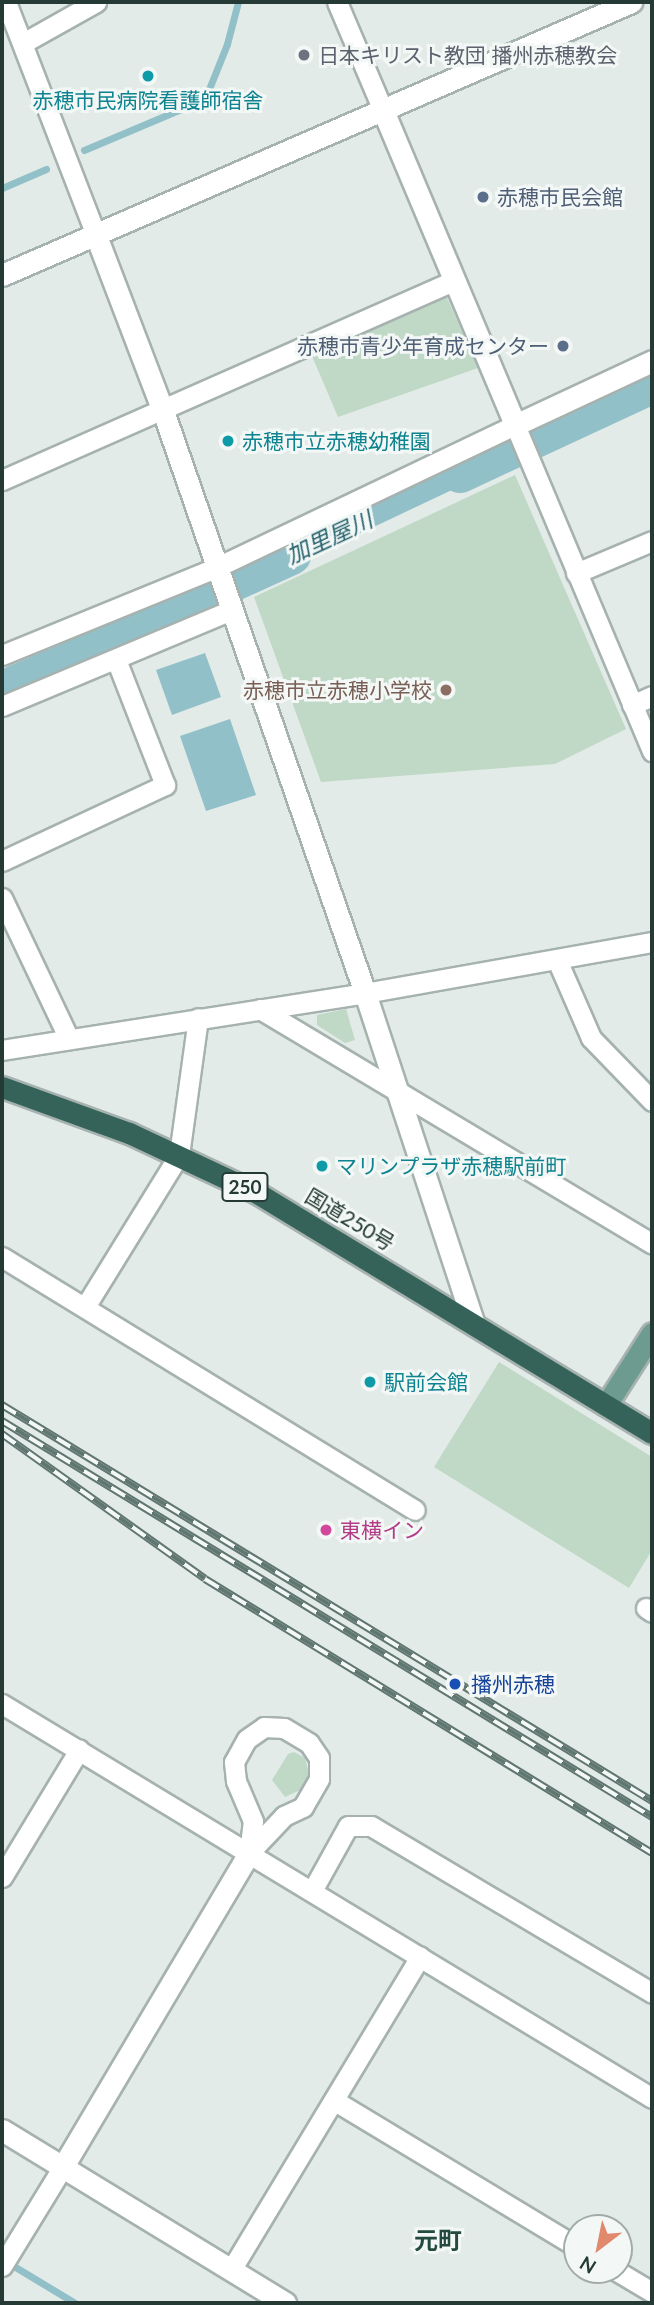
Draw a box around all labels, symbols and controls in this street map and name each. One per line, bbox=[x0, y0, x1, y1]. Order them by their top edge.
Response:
place label: 日本キリスト教団 播州赤穂教会 bbox=[318, 42, 617, 68]
marker: 日本キリスト教団 播州赤穂教会 bbox=[296, 47, 312, 63]
marker: 赤穂市民病院看護師宿舎 bbox=[140, 68, 156, 84]
place label: 赤穂市民病院看護師宿舎 bbox=[33, 87, 263, 113]
place label: 赤穂市民会館 bbox=[497, 184, 623, 210]
marker: 赤穂市民会館 bbox=[475, 189, 491, 205]
place label: 赤穂市青少年育成センター bbox=[297, 333, 549, 359]
marker: 赤穂市青少年育成センター bbox=[555, 338, 571, 354]
place label: 赤穂市立赤穂幼稚園 bbox=[242, 428, 431, 454]
marker: 赤穂市立赤穂幼稚園 bbox=[220, 433, 236, 449]
water label: 加里屋川 bbox=[281, 505, 377, 569]
place label: 赤穂市立赤穂小学校 bbox=[243, 677, 432, 703]
marker: 赤穂市立赤穂小学校 bbox=[438, 682, 454, 698]
place label: マリンプラザ赤穂駅前町 bbox=[336, 1153, 567, 1179]
marker: マリンプラザ赤穂駅前町 bbox=[314, 1158, 330, 1174]
road number: 250 bbox=[220, 1172, 270, 1203]
street label: 国道250号 bbox=[301, 1183, 399, 1255]
place label: 駅前会館 bbox=[384, 1369, 468, 1395]
marker: 駅前会館 bbox=[362, 1374, 378, 1390]
place label: 東横イン bbox=[340, 1517, 424, 1543]
marker: 東横イン bbox=[318, 1522, 334, 1538]
place label: 播州赤穂 bbox=[471, 1671, 555, 1697]
marker: 播州赤穂 bbox=[445, 1674, 465, 1694]
north arrow bbox=[563, 2214, 633, 2284]
district label: 元町 bbox=[414, 2226, 462, 2254]
text: N bbox=[575, 2252, 600, 2279]

